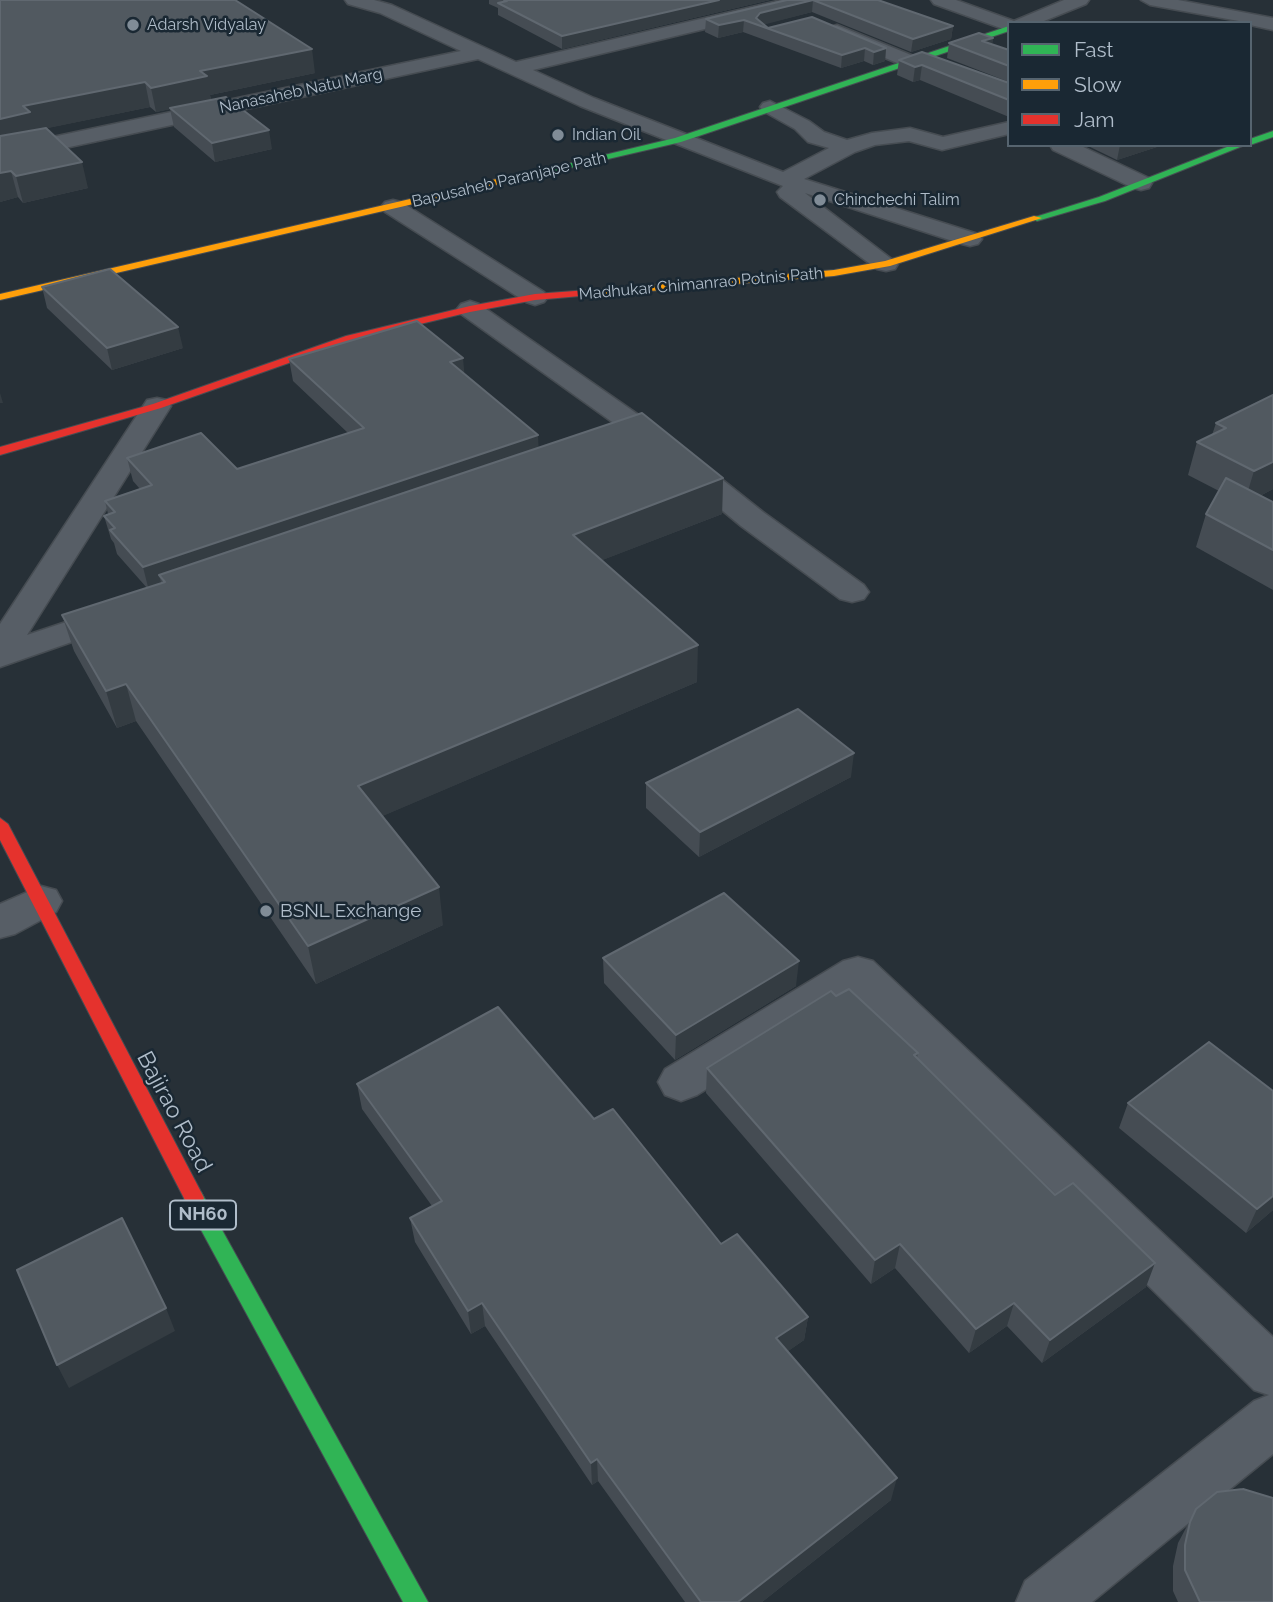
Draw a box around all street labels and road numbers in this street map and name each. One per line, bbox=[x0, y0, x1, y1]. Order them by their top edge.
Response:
street label: Nanasaheb Natu Marg bbox=[218, 64, 384, 118]
street label: Bapusaheb Paranjape Path bbox=[410, 148, 608, 212]
street label: Madhukar Chimanrao Potnis Path bbox=[578, 264, 824, 304]
street label: Bajirao Road bbox=[131, 1047, 217, 1177]
road number: NH60 bbox=[170, 1200, 236, 1230]

